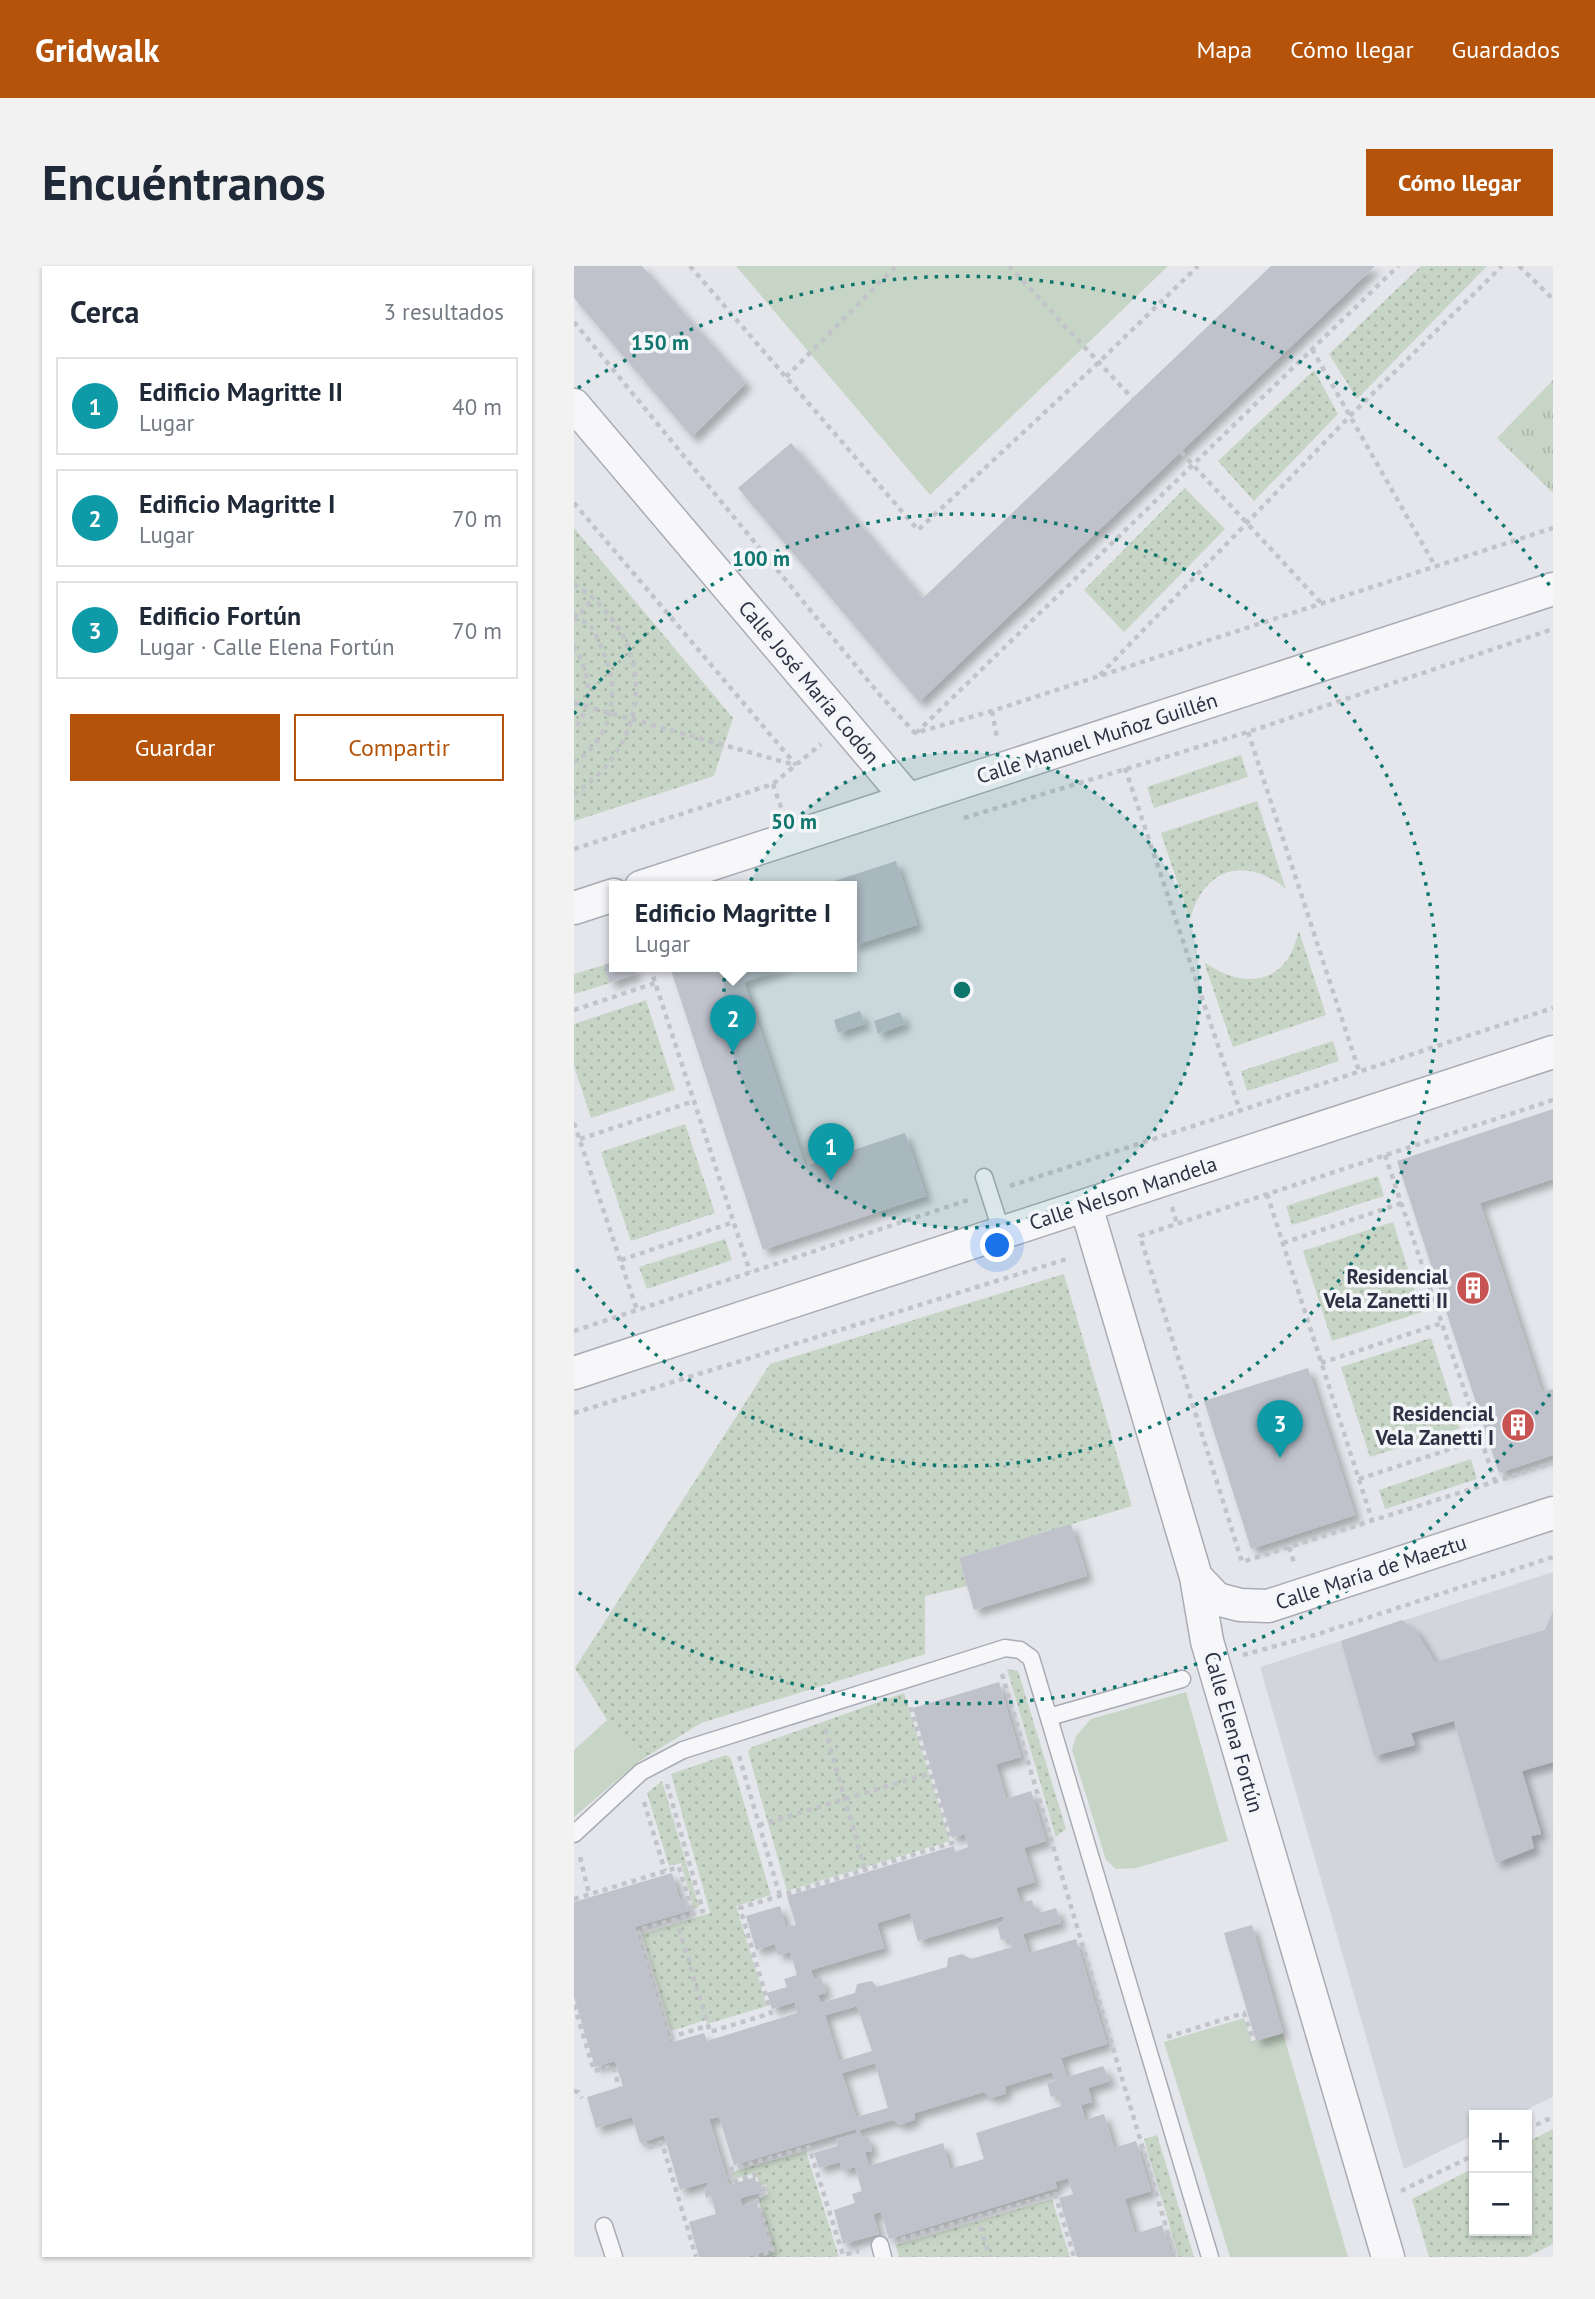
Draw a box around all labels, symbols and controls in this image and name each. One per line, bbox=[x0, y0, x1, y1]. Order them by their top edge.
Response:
text: Gridwalk bbox=[35, 28, 159, 71]
text: Mapa bbox=[1196, 34, 1252, 65]
text: Cómo llegar bbox=[1290, 34, 1414, 65]
text: Guardados bbox=[1452, 34, 1560, 65]
button: Cómo llegar bbox=[1366, 149, 1553, 216]
text: Encuéntranos bbox=[42, 150, 326, 214]
text: Cerca bbox=[70, 292, 139, 331]
text: 3 resultados bbox=[383, 297, 504, 326]
text: 150 m bbox=[631, 329, 689, 356]
text: Edificio Magritte II bbox=[139, 375, 343, 408]
text: 1 bbox=[88, 392, 102, 421]
text: 40 m bbox=[452, 392, 502, 421]
text: Lugar bbox=[139, 408, 194, 437]
text: Edificio Magritte I bbox=[139, 487, 336, 520]
text: 2 bbox=[88, 504, 102, 533]
text: 70 m bbox=[452, 504, 502, 533]
text: Lugar bbox=[139, 520, 194, 549]
text: 100 m bbox=[732, 545, 790, 572]
street label: Calle José María Codón bbox=[733, 595, 885, 769]
text: Edificio Fortún bbox=[139, 599, 301, 632]
text: 3 bbox=[88, 616, 102, 645]
text: 70 m bbox=[452, 616, 502, 645]
text: Lugar · Calle Elena Fortún bbox=[139, 632, 395, 661]
street label: Calle Manuel Muñoz Guillén bbox=[973, 686, 1221, 790]
button: Guardar bbox=[70, 714, 280, 781]
button: Compartir bbox=[294, 714, 504, 781]
text: 50 m bbox=[771, 808, 817, 835]
popup bbox=[609, 881, 857, 972]
text: Edificio Magritte I bbox=[635, 896, 831, 929]
text: Lugar bbox=[635, 929, 690, 958]
centre of rings bbox=[950, 978, 974, 1002]
pin: 2 bbox=[710, 995, 756, 1053]
pin: 1 bbox=[808, 1123, 854, 1181]
street label: Calle Nelson Mandela bbox=[1026, 1150, 1220, 1236]
your location bbox=[980, 1228, 1014, 1262]
place label: Residencial Vela Zanetti II bbox=[1323, 1263, 1449, 1314]
building icon: Residencial Vela Zanetti II bbox=[1454, 1269, 1492, 1307]
pin: 3 bbox=[1257, 1400, 1303, 1458]
place label: Residencial Vela Zanetti I bbox=[1374, 1400, 1495, 1451]
building icon: Residencial Vela Zanetti I bbox=[1499, 1406, 1537, 1444]
street label: Calle María de Maeztu bbox=[1272, 1528, 1470, 1616]
street label: Calle Elena Fortún bbox=[1198, 1649, 1270, 1815]
map controls bbox=[1469, 2110, 1532, 2236]
button: + bbox=[1469, 2110, 1532, 2173]
button: − bbox=[1469, 2173, 1532, 2236]

